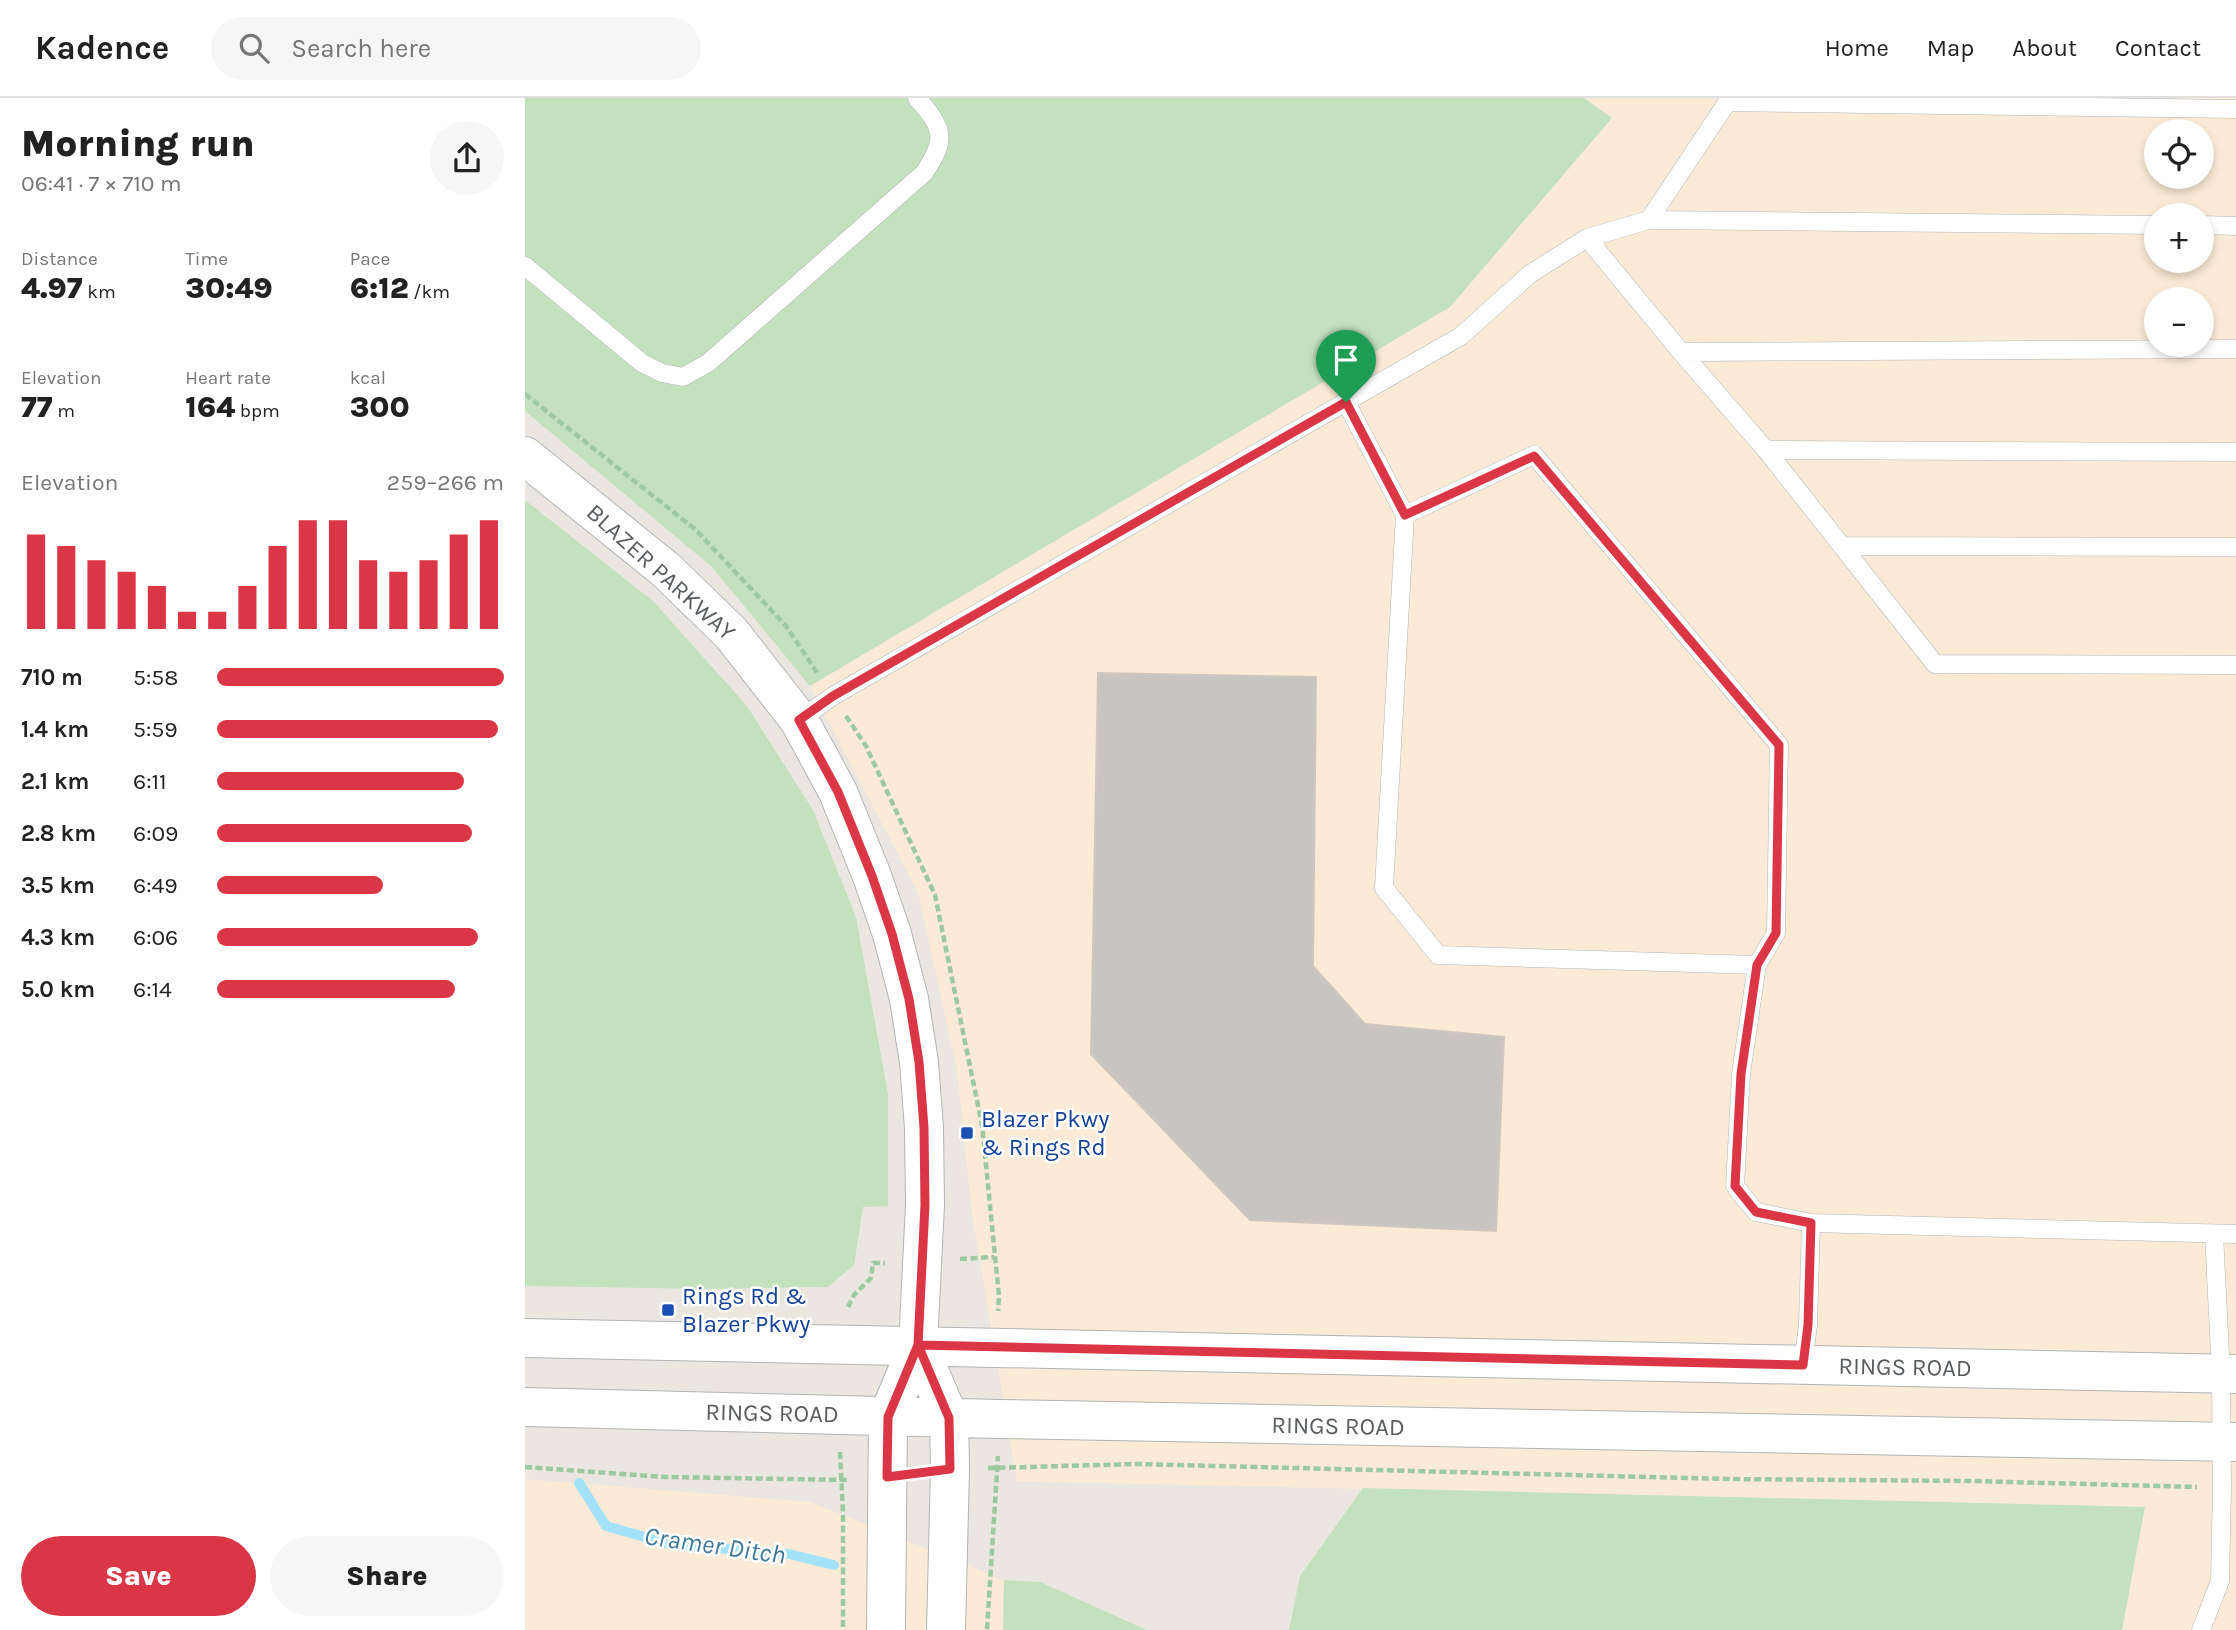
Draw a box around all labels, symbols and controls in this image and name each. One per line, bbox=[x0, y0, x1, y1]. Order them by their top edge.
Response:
search box bbox=[211, 17, 701, 80]
text: Kadence bbox=[35, 29, 169, 67]
icon: search bbox=[235, 29, 273, 67]
text: Search here bbox=[291, 33, 431, 64]
text: Home bbox=[1825, 34, 1889, 62]
text: Map bbox=[1927, 34, 1974, 62]
text: About bbox=[2012, 34, 2077, 62]
text: Contact bbox=[2115, 34, 2201, 62]
map controls bbox=[2144, 119, 2214, 357]
button: locate bbox=[2144, 119, 2214, 189]
text: Morning run bbox=[21, 121, 255, 166]
button: share bbox=[430, 121, 504, 195]
text: 06:41 · 7 × 710 m bbox=[21, 170, 181, 197]
button: + bbox=[2144, 203, 2214, 273]
text: Distance bbox=[21, 248, 98, 270]
text: Time bbox=[185, 248, 228, 270]
text: Pace bbox=[350, 248, 390, 270]
text: 4.97 bbox=[21, 270, 83, 306]
text: 30:49 bbox=[185, 270, 273, 306]
text: 6:12 bbox=[350, 270, 409, 306]
text: km bbox=[83, 281, 116, 303]
text: /km bbox=[409, 281, 450, 303]
button: − bbox=[2144, 287, 2214, 357]
pin bbox=[1316, 330, 1376, 402]
icon: arrive bbox=[1327, 341, 1365, 379]
text: Elevation bbox=[21, 367, 101, 389]
text: Heart rate bbox=[185, 367, 271, 389]
text: kcal bbox=[350, 367, 386, 389]
text: 77 bbox=[21, 389, 53, 425]
text: 164 bbox=[185, 389, 235, 425]
text: 300 bbox=[350, 389, 410, 425]
text: m bbox=[53, 400, 75, 422]
text: bpm bbox=[235, 400, 280, 422]
text: Elevation bbox=[21, 469, 118, 496]
text: 259–266 m bbox=[387, 469, 504, 496]
street label: BLAZER PARKWAY bbox=[581, 498, 741, 646]
text: 710 m bbox=[21, 664, 83, 691]
text: 5:58 bbox=[133, 664, 178, 691]
text: 1.4 km bbox=[21, 716, 89, 743]
text: 5:59 bbox=[133, 716, 178, 743]
text: 2.1 km bbox=[21, 768, 89, 795]
text: 6:11 bbox=[133, 768, 167, 795]
text: 2.8 km bbox=[21, 820, 96, 847]
text: 6:09 bbox=[133, 820, 178, 847]
text: 3.5 km bbox=[21, 872, 95, 899]
text: 6:49 bbox=[133, 872, 178, 899]
text: 4.3 km bbox=[21, 924, 95, 951]
text: 6:06 bbox=[133, 924, 178, 951]
text: 5.0 km bbox=[21, 976, 95, 1003]
text: 6:14 bbox=[133, 976, 172, 1003]
place label: Blazer Pkwy & Rings Rd bbox=[981, 1105, 1109, 1161]
marker: Blazer Pkwy & Rings Rd bbox=[959, 1125, 975, 1141]
place label: Rings Rd & Blazer Pkwy bbox=[682, 1282, 810, 1338]
marker: Rings Rd & Blazer Pkwy bbox=[660, 1302, 676, 1318]
street label: RINGS ROAD bbox=[1838, 1352, 1972, 1382]
street label: RINGS ROAD bbox=[705, 1398, 839, 1428]
street label: RINGS ROAD bbox=[1271, 1411, 1405, 1441]
water label: Cramer Ditch bbox=[642, 1520, 787, 1571]
button: Save bbox=[21, 1536, 256, 1616]
button: Share bbox=[270, 1536, 504, 1616]

